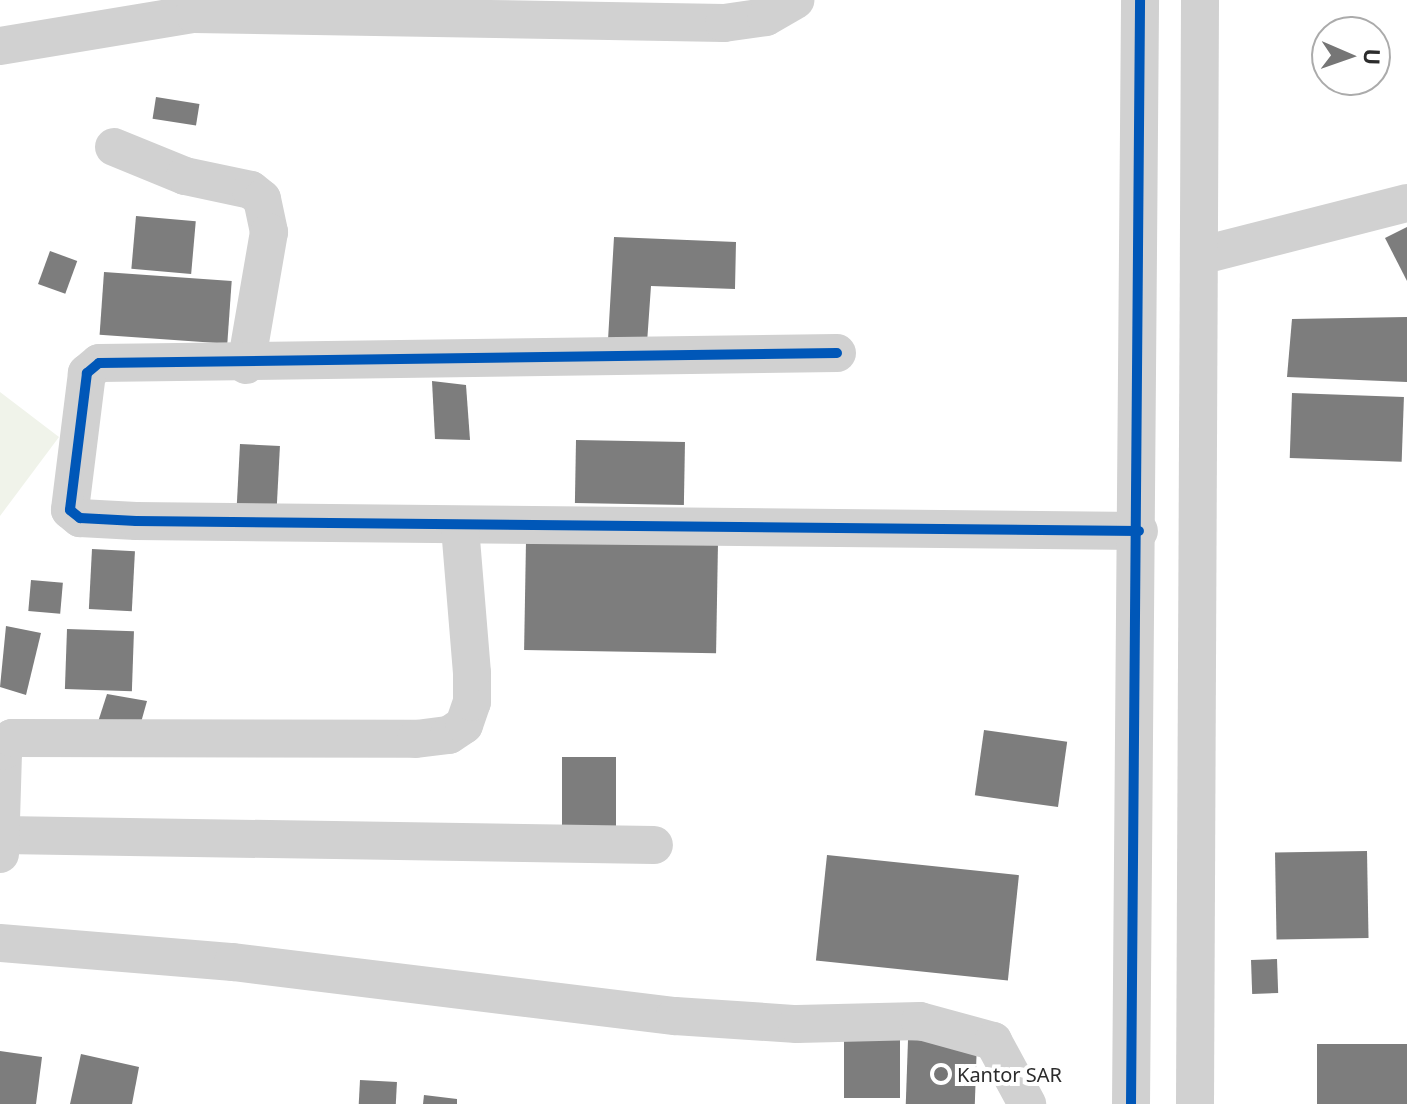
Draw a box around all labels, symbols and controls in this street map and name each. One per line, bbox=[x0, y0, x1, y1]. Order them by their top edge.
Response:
north arrow bbox=[1311, 16, 1391, 96]
text: U bbox=[1358, 48, 1388, 66]
place label: Kantor SAR bbox=[957, 1062, 1062, 1086]
marker: Kantor SAR bbox=[932, 1065, 950, 1083]

